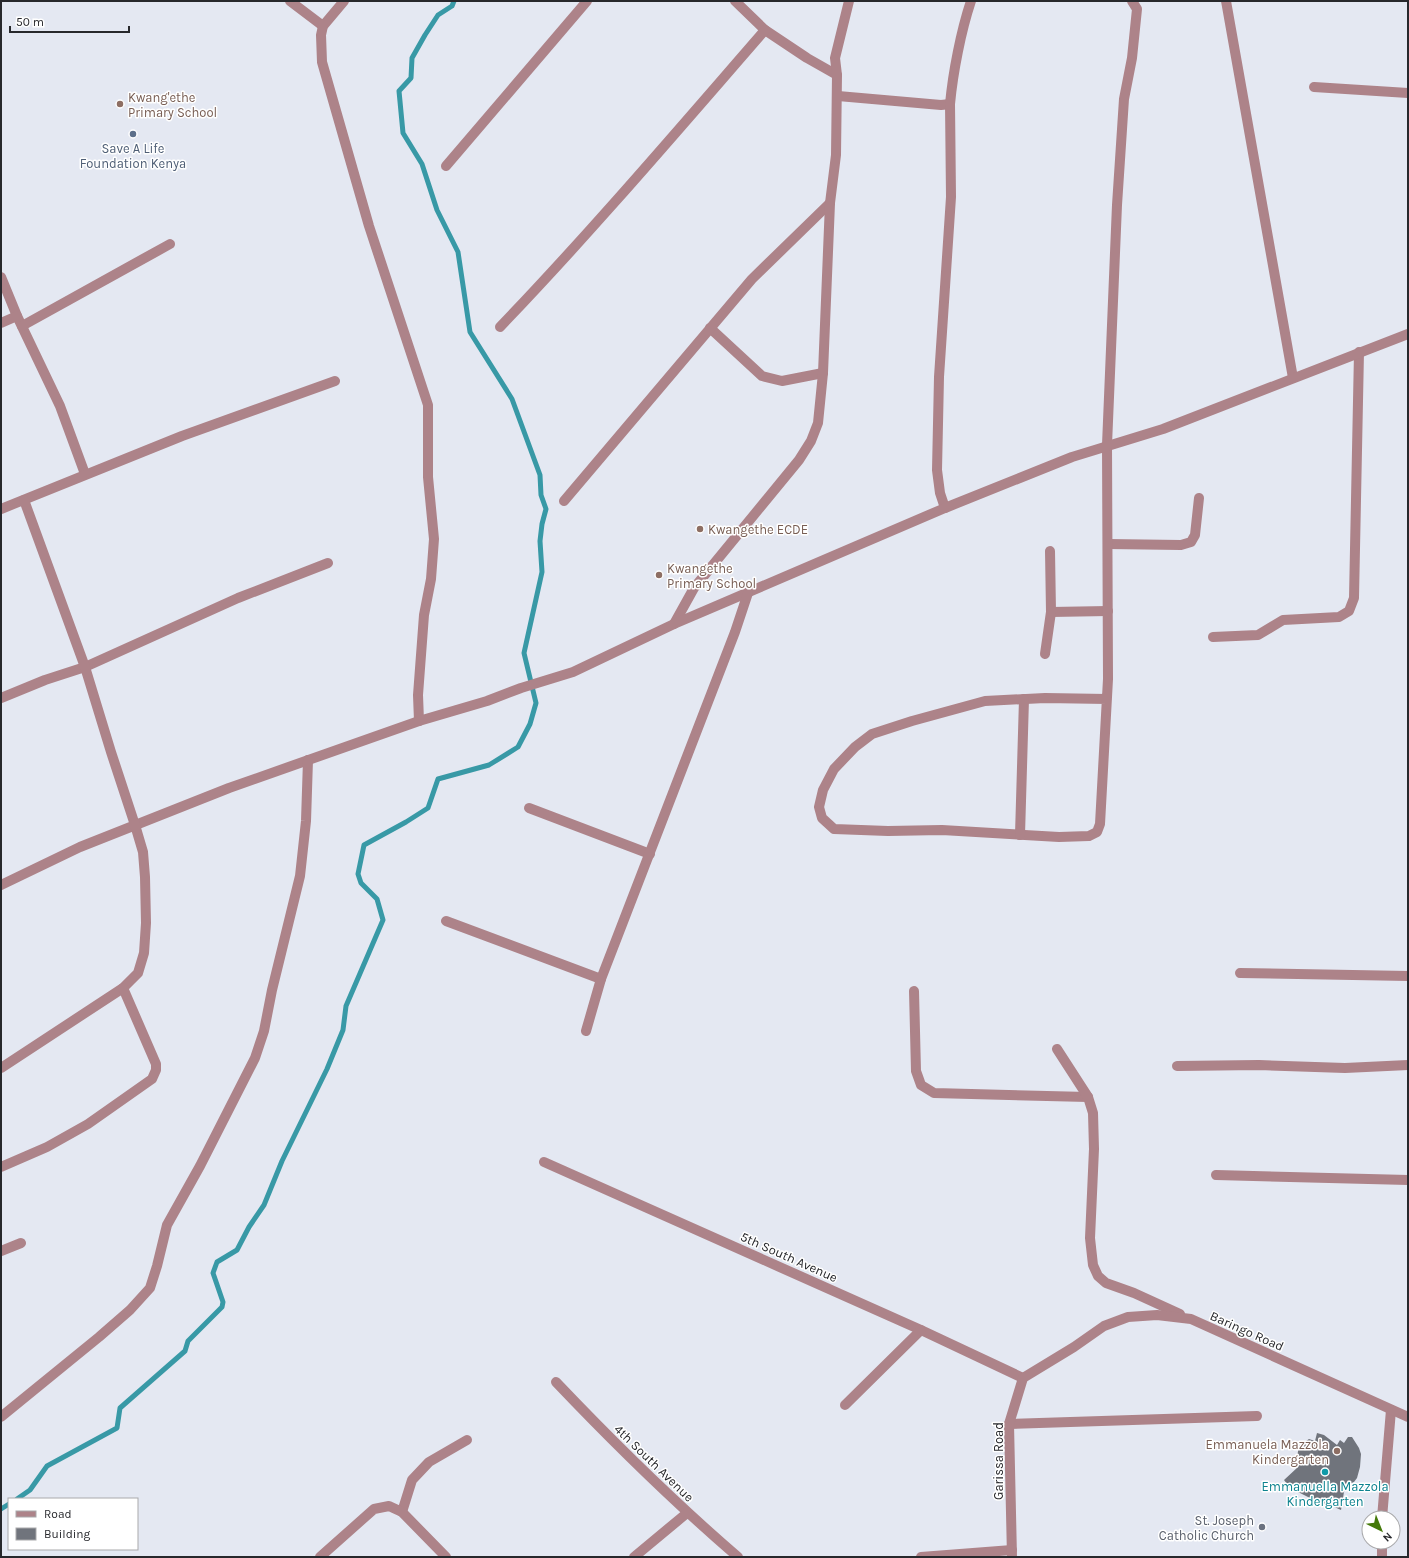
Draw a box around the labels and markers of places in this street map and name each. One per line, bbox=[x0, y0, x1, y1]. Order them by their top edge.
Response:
place label: Kwang'ethe Primary School bbox=[128, 90, 217, 120]
marker: Kwang'ethe Primary School bbox=[115, 99, 125, 109]
marker: Save A Life Foundation Kenya bbox=[128, 129, 138, 139]
place label: Save A Life Foundation Kenya bbox=[80, 141, 186, 171]
place label: Kwangethe ECDE bbox=[708, 522, 808, 537]
marker: Kwangethe ECDE bbox=[695, 524, 705, 534]
place label: Kwangethe Primary School bbox=[667, 561, 756, 591]
marker: Kwangethe Primary School bbox=[654, 570, 664, 580]
place label: Emmanuela Mazzola Kindergarten bbox=[1206, 1437, 1329, 1467]
marker: Emmanuela Mazzola Kindergarten bbox=[1332, 1446, 1342, 1456]
marker: Emmanuella Mazzola Kindergarten bbox=[1320, 1467, 1330, 1477]
place label: Emmanuella Mazzola Kindergarten bbox=[1261, 1479, 1389, 1509]
place label: St. Joseph Catholic Church bbox=[1159, 1513, 1254, 1543]
marker: St. Joseph Catholic Church bbox=[1257, 1522, 1267, 1532]

